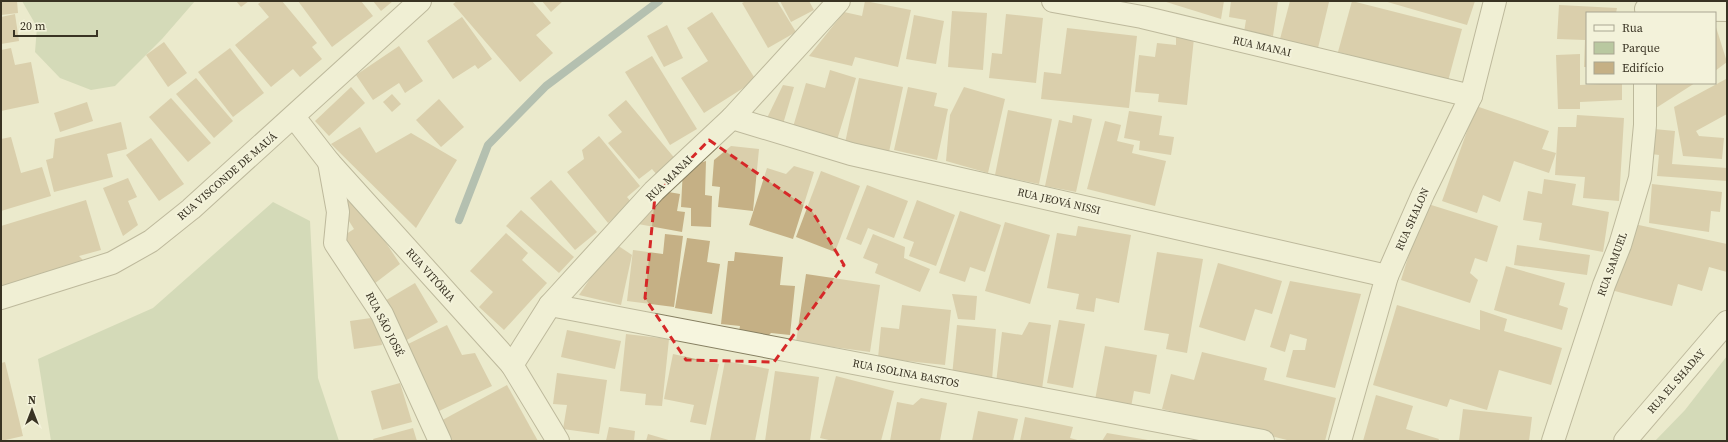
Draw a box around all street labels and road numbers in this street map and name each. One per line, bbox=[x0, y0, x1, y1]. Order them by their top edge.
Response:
street label: RUA MANAI bbox=[1231, 32, 1293, 61]
street label: RUA VISCONDE DE MAUÁ bbox=[174, 129, 281, 224]
street label: RUA MANAI bbox=[643, 152, 696, 205]
street label: RUA JEOVÁ NISSI bbox=[1016, 185, 1102, 218]
street label: RUA SHALON bbox=[1392, 185, 1433, 253]
street label: RUA SAMUEL bbox=[1594, 230, 1631, 298]
street label: RUA VITÓRIA bbox=[402, 245, 459, 306]
street label: RUA SÃO JOSÉ bbox=[362, 289, 407, 359]
street label: RUA EL SHADAY bbox=[1644, 346, 1709, 417]
street label: RUA ISOLINA BASTOS bbox=[851, 356, 961, 391]

